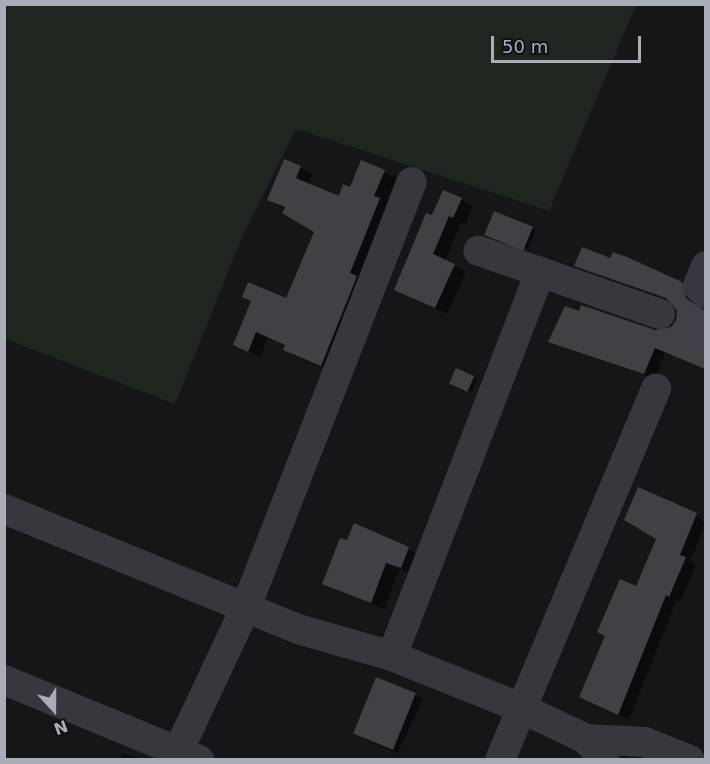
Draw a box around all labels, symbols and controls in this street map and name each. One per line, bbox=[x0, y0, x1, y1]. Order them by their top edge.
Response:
scale bar bbox=[494, 24, 644, 62]
text: 50 m bbox=[502, 36, 548, 57]
north arrow bbox=[24, 680, 84, 740]
text: N bbox=[51, 716, 70, 739]

